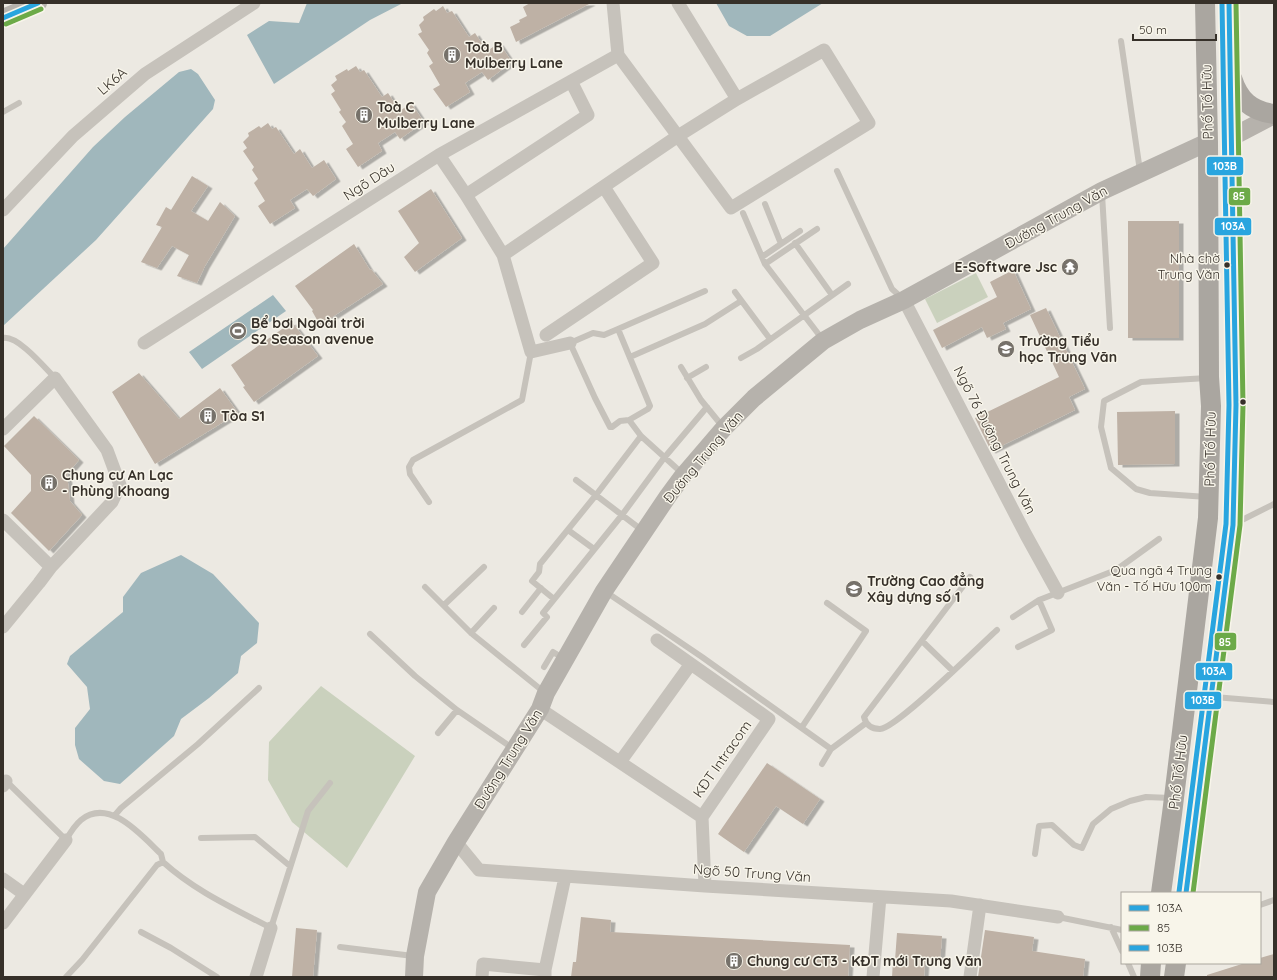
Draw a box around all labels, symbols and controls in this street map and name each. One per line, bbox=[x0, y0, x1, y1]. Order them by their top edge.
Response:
scale bar bbox=[1133, 16, 1216, 42]
text: 50 m bbox=[1139, 22, 1167, 37]
place label: Toà B Mulberry Lane bbox=[465, 38, 563, 72]
building icon: Toà B Mulberry Lane bbox=[442, 45, 462, 65]
street label: LK6A bbox=[93, 63, 131, 99]
street label: Phố Tố Hữu bbox=[1197, 64, 1217, 140]
place label: Toà C Mulberry Lane bbox=[377, 98, 475, 132]
building icon: Toà C Mulberry Lane bbox=[354, 105, 374, 125]
line badge: 103B bbox=[1206, 156, 1244, 176]
street label: Ngõ Dâu bbox=[340, 158, 398, 204]
text: 103B bbox=[1213, 159, 1237, 173]
street label: Đường Trung Văn bbox=[1002, 181, 1110, 253]
line badge: 85 bbox=[1228, 187, 1251, 206]
text: 85 bbox=[1233, 189, 1245, 203]
line badge: 103A bbox=[1214, 217, 1252, 236]
text: 103A bbox=[1221, 219, 1245, 233]
place label: Nhà chờ Trung Văn bbox=[1157, 250, 1220, 282]
temple icon: E-Software Jsc bbox=[1060, 257, 1080, 277]
place label: E-Software Jsc bbox=[955, 258, 1057, 276]
marker: Nhà chờ Trung Văn bbox=[1222, 260, 1232, 270]
place label: Bể bơi Ngoài trời S2 Season avenue bbox=[251, 314, 374, 348]
sports icon: Bể bơi Ngoài trời S2 Season avenue bbox=[228, 321, 248, 341]
place label: Trường Tiểu học Trung Văn bbox=[1019, 332, 1117, 366]
school or university icon: Trường Tiểu học Trung Văn bbox=[996, 339, 1016, 359]
street label: Ngõ 76 Đường Trung Văn bbox=[950, 363, 1040, 517]
unlabelled marker bbox=[1238, 397, 1248, 407]
building icon: Tòa S1 bbox=[198, 406, 218, 426]
place label: Tòa S1 bbox=[221, 407, 265, 425]
street label: Đường Trung Văn bbox=[659, 407, 747, 507]
street label: Phố Tố Hữu bbox=[1200, 411, 1220, 487]
place label: Chung cư An Lạc - Phùng Khoang bbox=[62, 466, 173, 500]
building icon: Chung cư An Lạc - Phùng Khoang bbox=[39, 473, 59, 493]
place label: Qua ngã 4 Trung Văn - Tố Hữu 100m bbox=[1097, 562, 1212, 594]
place label: Trường Cao đẳng Xây dựng số 1 bbox=[867, 572, 984, 606]
marker: Qua ngã 4 Trung Văn - Tố Hữu 100m bbox=[1214, 572, 1224, 582]
school or university icon: Trường Cao đẳng Xây dựng số 1 bbox=[844, 579, 864, 599]
line badge: 85 bbox=[1214, 632, 1237, 651]
text: 85 bbox=[1219, 635, 1231, 649]
line badge: 103A bbox=[1195, 662, 1233, 681]
text: 103A bbox=[1202, 664, 1226, 678]
line badge: 103B bbox=[1184, 691, 1222, 710]
text: 103B bbox=[1191, 693, 1215, 707]
street label: Đường Trung Văn bbox=[470, 706, 546, 812]
street label: KĐT Intracom bbox=[689, 717, 755, 801]
street label: Phố Tố Hữu bbox=[1164, 734, 1192, 810]
street label: Ngõ 50 Trung Văn bbox=[692, 860, 812, 886]
legend bbox=[1121, 892, 1261, 964]
text: 103A bbox=[1157, 900, 1183, 915]
text: 85 bbox=[1157, 920, 1170, 935]
text: 103B bbox=[1157, 940, 1183, 955]
building icon: Chung cư CT3 - KĐT mới Trung Văn bbox=[724, 951, 744, 971]
place label: Chung cư CT3 - KĐT mới Trung Văn bbox=[747, 952, 982, 970]

